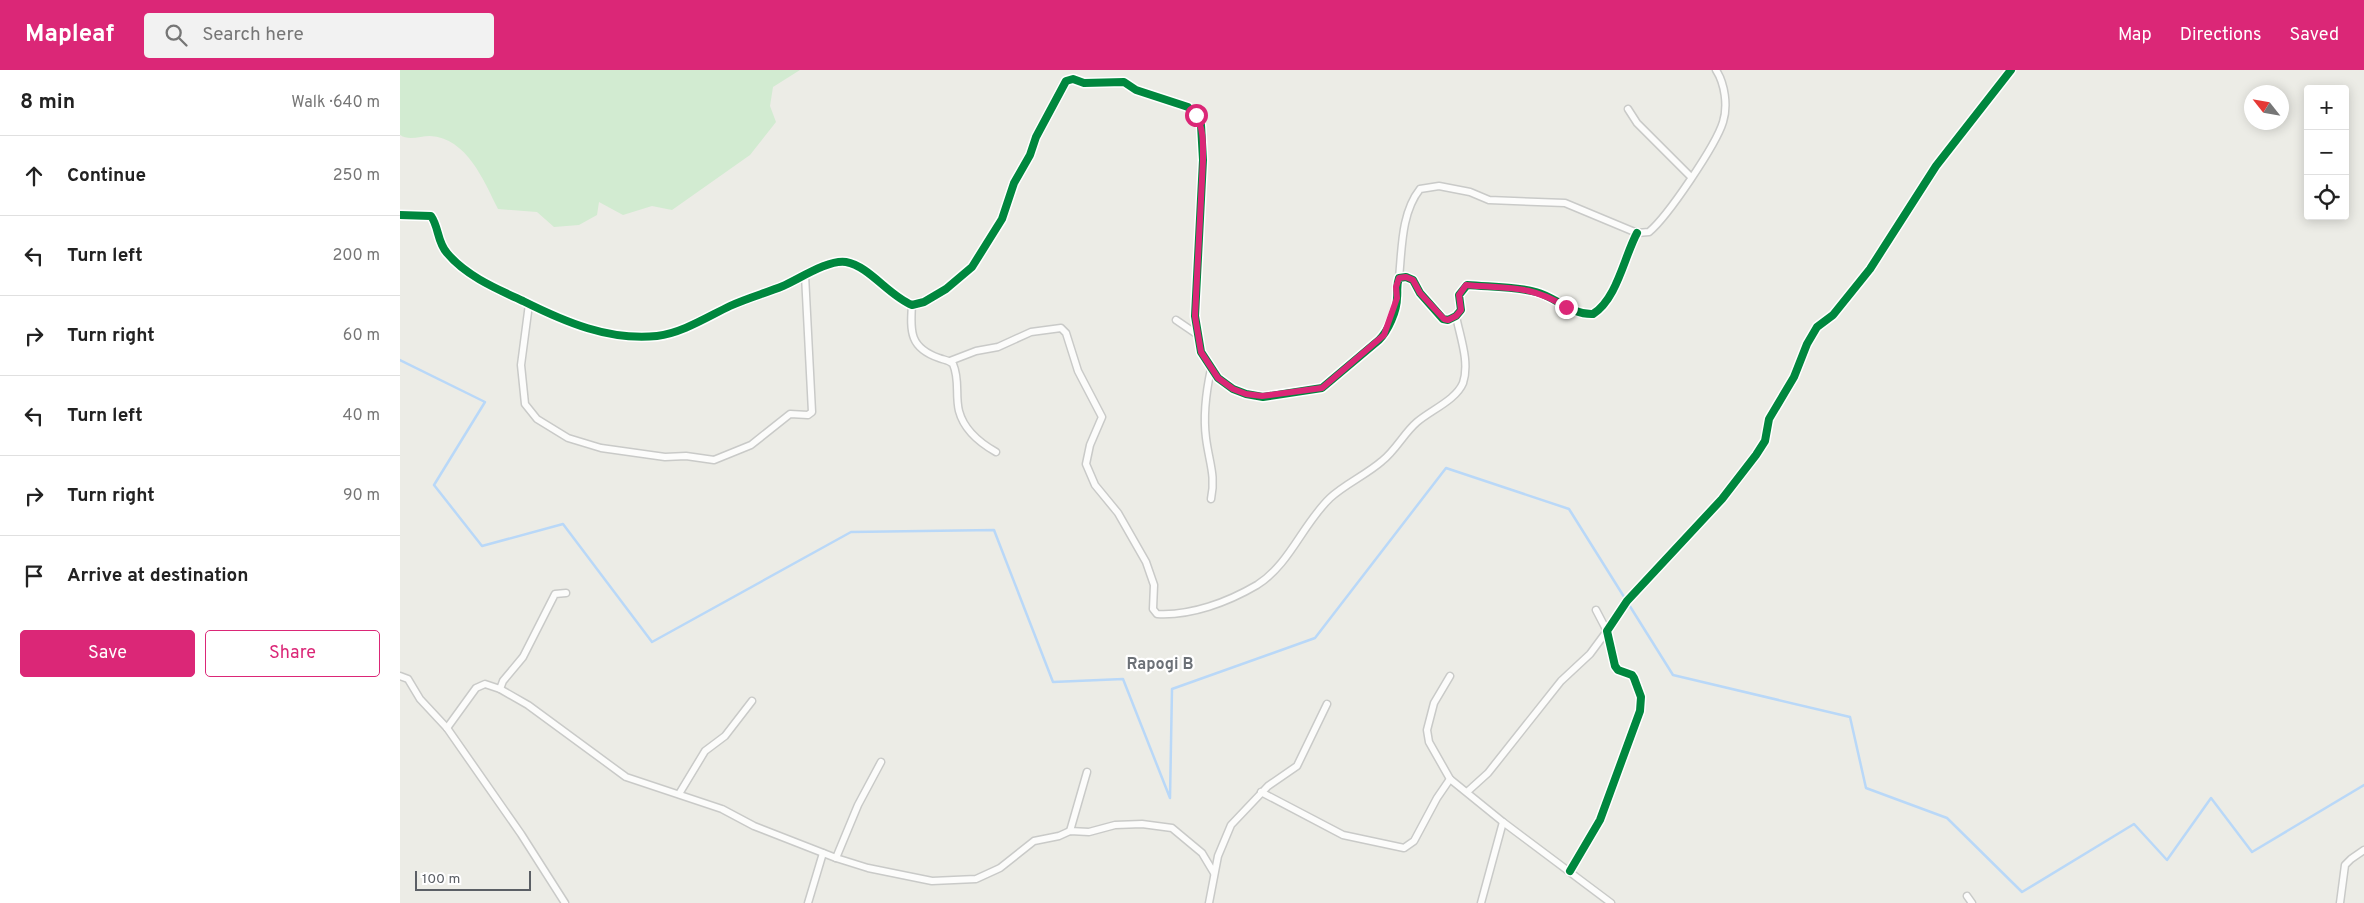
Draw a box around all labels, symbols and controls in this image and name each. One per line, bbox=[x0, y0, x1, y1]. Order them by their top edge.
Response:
search box bbox=[144, 13, 494, 58]
text: Mapleaf bbox=[25, 20, 114, 50]
icon: search bbox=[162, 21, 190, 49]
text: Search here bbox=[202, 23, 304, 47]
text: Map bbox=[2118, 24, 2152, 47]
text: Directions bbox=[2180, 24, 2262, 47]
text: Saved bbox=[2290, 24, 2339, 47]
north arrow bbox=[2244, 85, 2289, 130]
map controls bbox=[2304, 85, 2349, 220]
button: + bbox=[2304, 85, 2349, 130]
text: 8 min bbox=[20, 89, 75, 116]
text: Walk · 640 m bbox=[291, 93, 380, 113]
route start bbox=[1185, 104, 1208, 127]
button: − bbox=[2304, 130, 2349, 175]
icon: ahead bbox=[20, 162, 48, 190]
text: Continue bbox=[67, 164, 146, 188]
text: 250 m bbox=[333, 166, 380, 186]
button: locate bbox=[2304, 175, 2349, 220]
icon: left bbox=[20, 242, 48, 270]
text: Turn left bbox=[67, 244, 143, 268]
text: 200 m bbox=[332, 246, 380, 266]
route end bbox=[1555, 296, 1578, 319]
icon: right bbox=[20, 322, 48, 350]
text: Turn right bbox=[67, 324, 155, 348]
text: 60 m bbox=[343, 326, 380, 346]
icon: left bbox=[20, 402, 48, 430]
text: Turn left bbox=[67, 404, 143, 428]
text: 40 m bbox=[342, 406, 380, 426]
icon: right bbox=[20, 482, 48, 510]
text: Turn right bbox=[67, 484, 155, 508]
text: 90 m bbox=[343, 486, 380, 506]
icon: arrive bbox=[20, 562, 48, 590]
text: Arrive at destination bbox=[67, 564, 248, 588]
button: Save bbox=[20, 630, 195, 677]
button: Share bbox=[205, 630, 380, 677]
district label: Rapogi B bbox=[1127, 655, 1193, 675]
scale bar bbox=[415, 868, 531, 891]
text: 100 m bbox=[422, 871, 460, 888]

